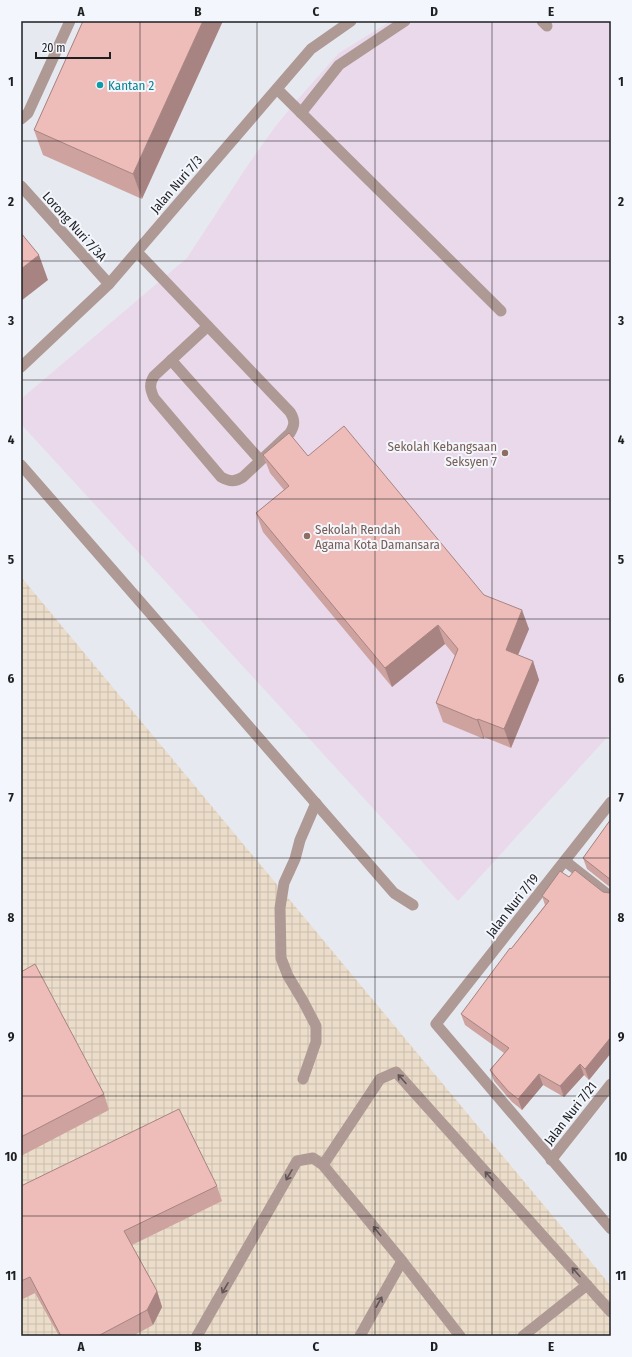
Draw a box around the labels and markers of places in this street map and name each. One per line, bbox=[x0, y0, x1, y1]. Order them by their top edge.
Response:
place label: Kantan 2 bbox=[108, 78, 154, 93]
marker: Kantan 2 bbox=[95, 80, 105, 90]
place label: Sekolah Kebangsaan Seksyen 7 bbox=[388, 439, 497, 469]
marker: Sekolah Kebangsaan Seksyen 7 bbox=[500, 448, 510, 458]
place label: Sekolah Rendah Agama Kota Damansara bbox=[315, 522, 440, 552]
marker: Sekolah Rendah Agama Kota Damansara bbox=[302, 531, 312, 541]

